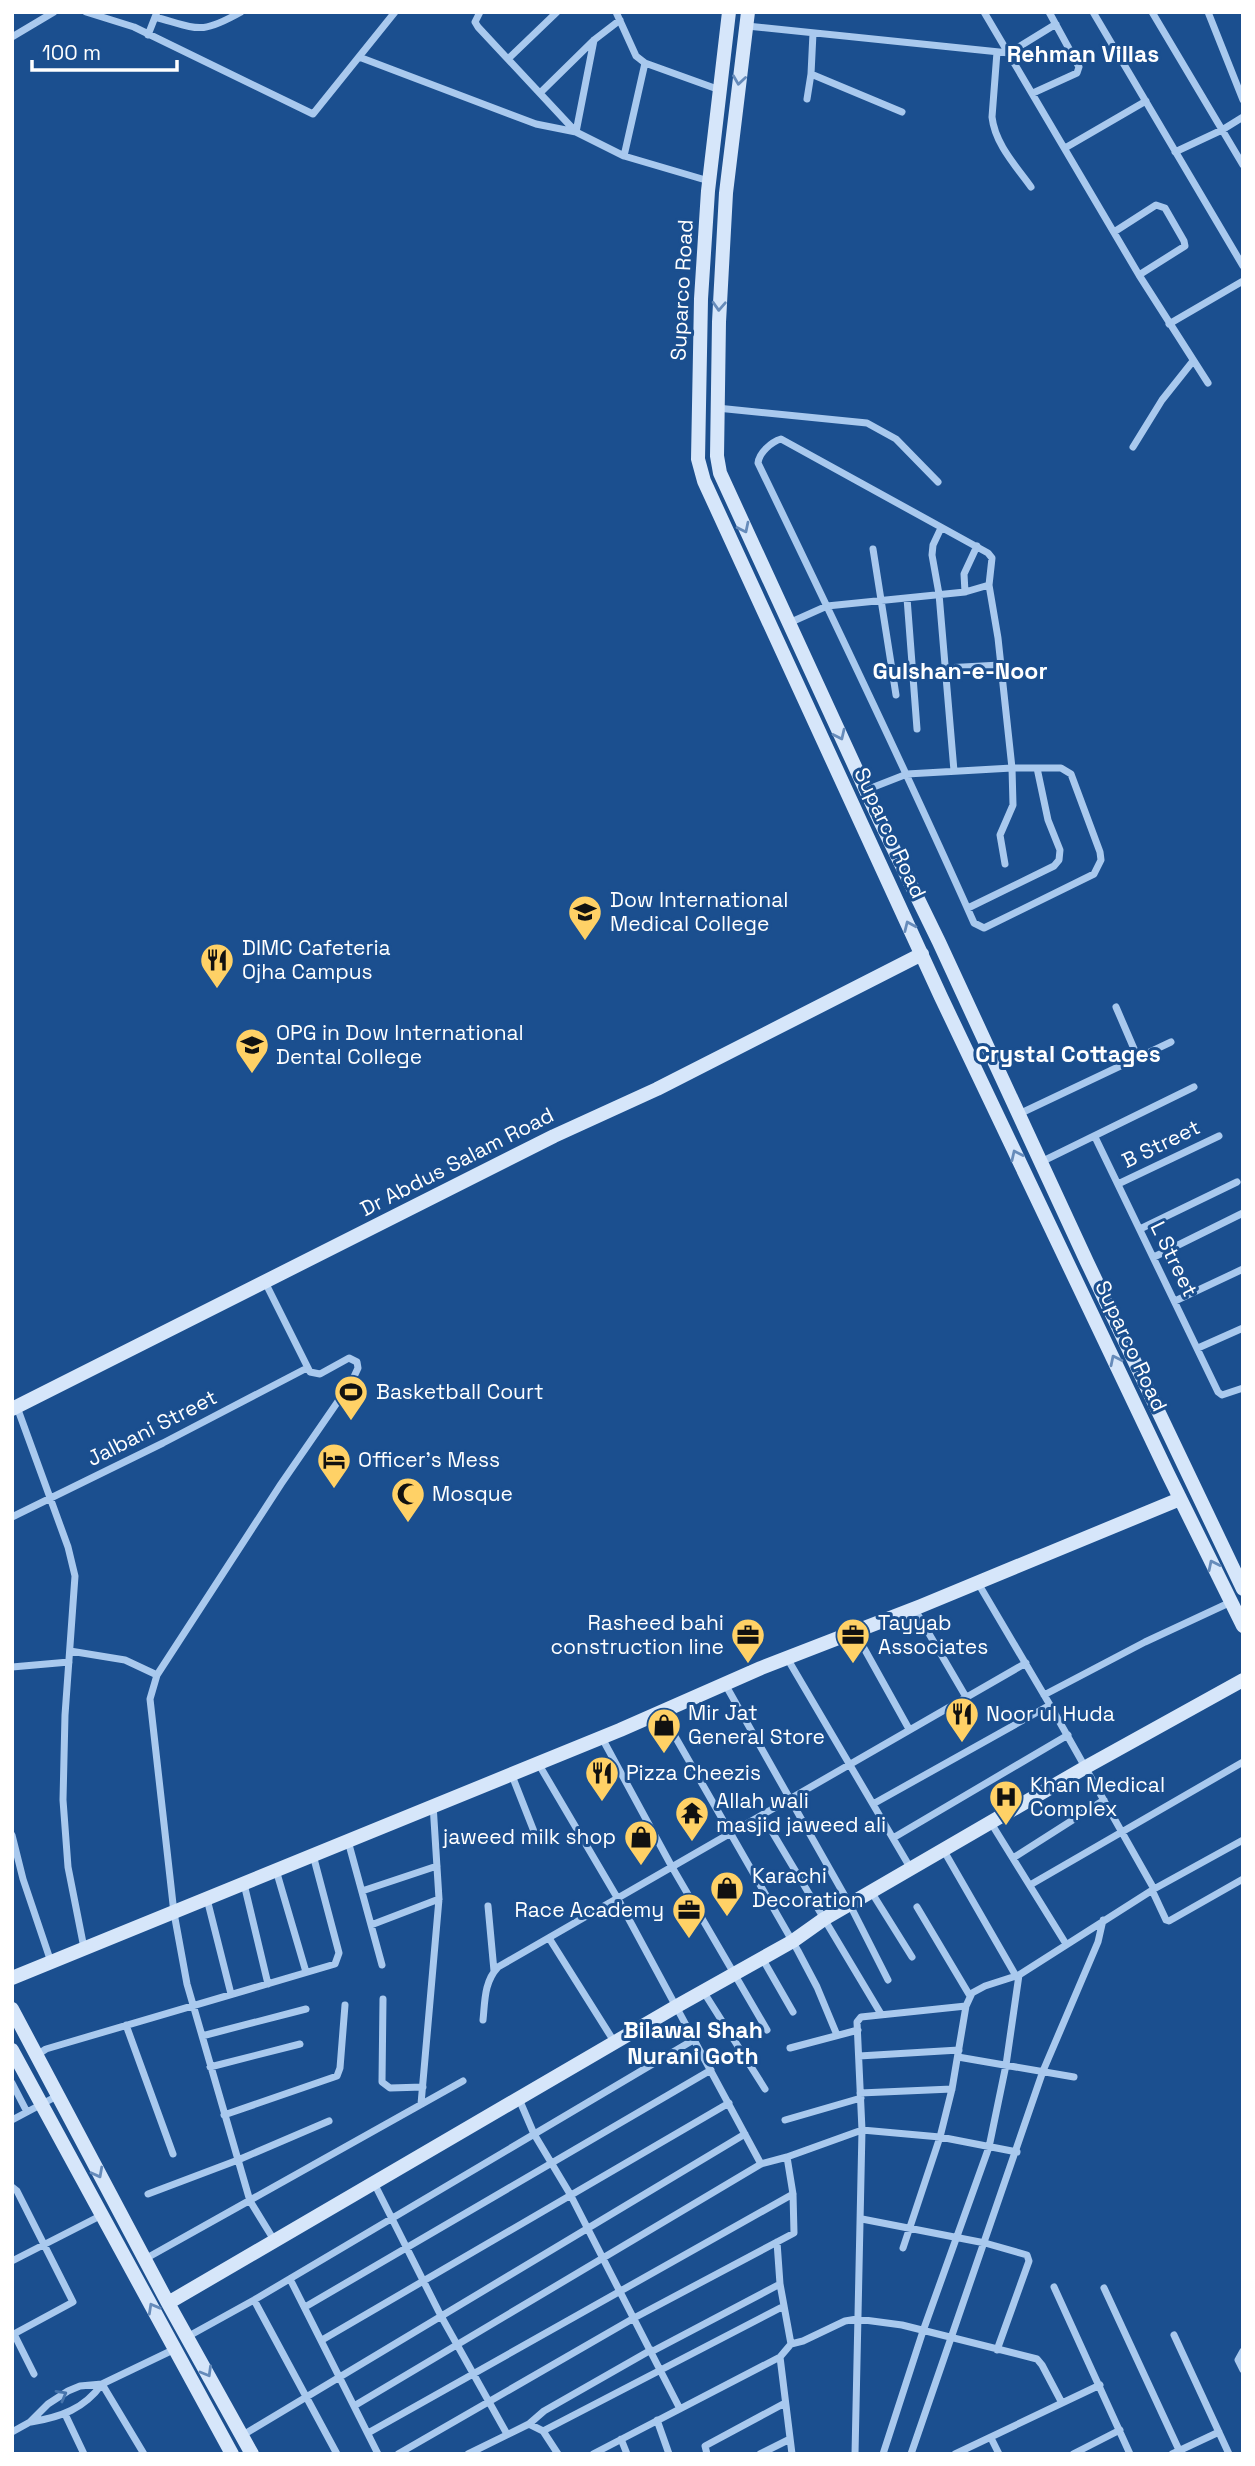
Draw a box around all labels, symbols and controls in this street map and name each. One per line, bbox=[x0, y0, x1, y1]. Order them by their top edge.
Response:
scale bar bbox=[32, 28, 177, 72]
text: 100 m bbox=[42, 39, 101, 66]
district label: Rehman Villas bbox=[1007, 39, 1159, 69]
one-way arrow bbox=[732, 74, 747, 86]
street label: Suparco Road bbox=[664, 219, 699, 361]
one-way arrow bbox=[712, 301, 727, 312]
one-way arrow bbox=[736, 521, 750, 533]
district label: Gulshan-e-Noor bbox=[872, 656, 1048, 686]
one-way arrow bbox=[832, 728, 846, 740]
street label: Suparco Road bbox=[848, 763, 933, 903]
place label: Dow International Medical College bbox=[610, 886, 788, 937]
school or university icon: Dow International Medical College bbox=[566, 893, 604, 942]
one-way arrow bbox=[903, 921, 917, 934]
place label: DIMC Cafeteria Ojha Campus bbox=[242, 934, 391, 985]
restaurant icon: DIMC Cafeteria Ojha Campus bbox=[198, 941, 236, 990]
place label: OPG in Dow International Dental College bbox=[276, 1019, 524, 1070]
school or university icon: OPG in Dow International Dental College bbox=[233, 1026, 271, 1075]
district label: Crystal Cottages bbox=[975, 1039, 1161, 1069]
street label: Dr Abdus Salam Road bbox=[355, 1101, 558, 1222]
street label: B Street bbox=[1117, 1113, 1204, 1174]
one-way arrow bbox=[1010, 1150, 1024, 1162]
street label: L Street bbox=[1145, 1217, 1204, 1301]
street label: Suparco Road bbox=[1089, 1276, 1174, 1416]
one-way arrow bbox=[1109, 1355, 1123, 1367]
sports icon: Basketball Court bbox=[332, 1373, 370, 1422]
place label: Basketball Court bbox=[376, 1378, 544, 1405]
street label: Jalbani Street bbox=[82, 1383, 221, 1472]
hotel icon: Officer's Mess bbox=[315, 1441, 353, 1490]
place label: Officer's Mess bbox=[358, 1446, 500, 1473]
mosque icon: Mosque bbox=[389, 1475, 427, 1524]
place label: Mosque bbox=[432, 1480, 513, 1507]
one-way arrow bbox=[1207, 1560, 1221, 1572]
place label: Rasheed bahi construction line bbox=[551, 1609, 724, 1660]
place label: Tayyab Associates bbox=[878, 1609, 988, 1660]
office icon: Rasheed bahi construction line bbox=[729, 1616, 767, 1665]
office icon: Tayyab Associates bbox=[834, 1616, 872, 1665]
restaurant icon: Noor ul Huda bbox=[943, 1695, 981, 1744]
place label: Mir Jat General Store bbox=[688, 1699, 825, 1750]
place label: Noor ul Huda bbox=[986, 1700, 1115, 1727]
shop icon: Mir Jat General Store bbox=[645, 1706, 683, 1755]
restaurant icon: Pizza Cheezis bbox=[583, 1754, 621, 1803]
place label: Pizza Cheezis bbox=[626, 1759, 761, 1786]
place label: Khan Medical Complex bbox=[1030, 1771, 1165, 1822]
hospital icon: Khan Medical Complex bbox=[987, 1778, 1025, 1827]
place label: Allah wali masjid jaweed ali bbox=[716, 1787, 886, 1838]
temple icon: Allah wali masjid jaweed ali bbox=[673, 1794, 711, 1843]
shop icon: jaweed milk shop bbox=[622, 1818, 660, 1867]
place label: jaweed milk shop bbox=[442, 1823, 616, 1850]
place label: Karachi Decoration bbox=[752, 1862, 864, 1913]
shop icon: Karachi Decoration bbox=[708, 1869, 746, 1918]
office icon: Race Academy bbox=[670, 1891, 708, 1940]
place label: Race Academy bbox=[515, 1896, 664, 1923]
district label: Bilawal Shah Nurani Goth bbox=[623, 2015, 763, 2071]
one-way arrow bbox=[90, 2166, 103, 2178]
one-way arrow bbox=[148, 2302, 161, 2315]
one-way arrow bbox=[199, 2365, 212, 2378]
one-way arrow bbox=[55, 2390, 67, 2403]

